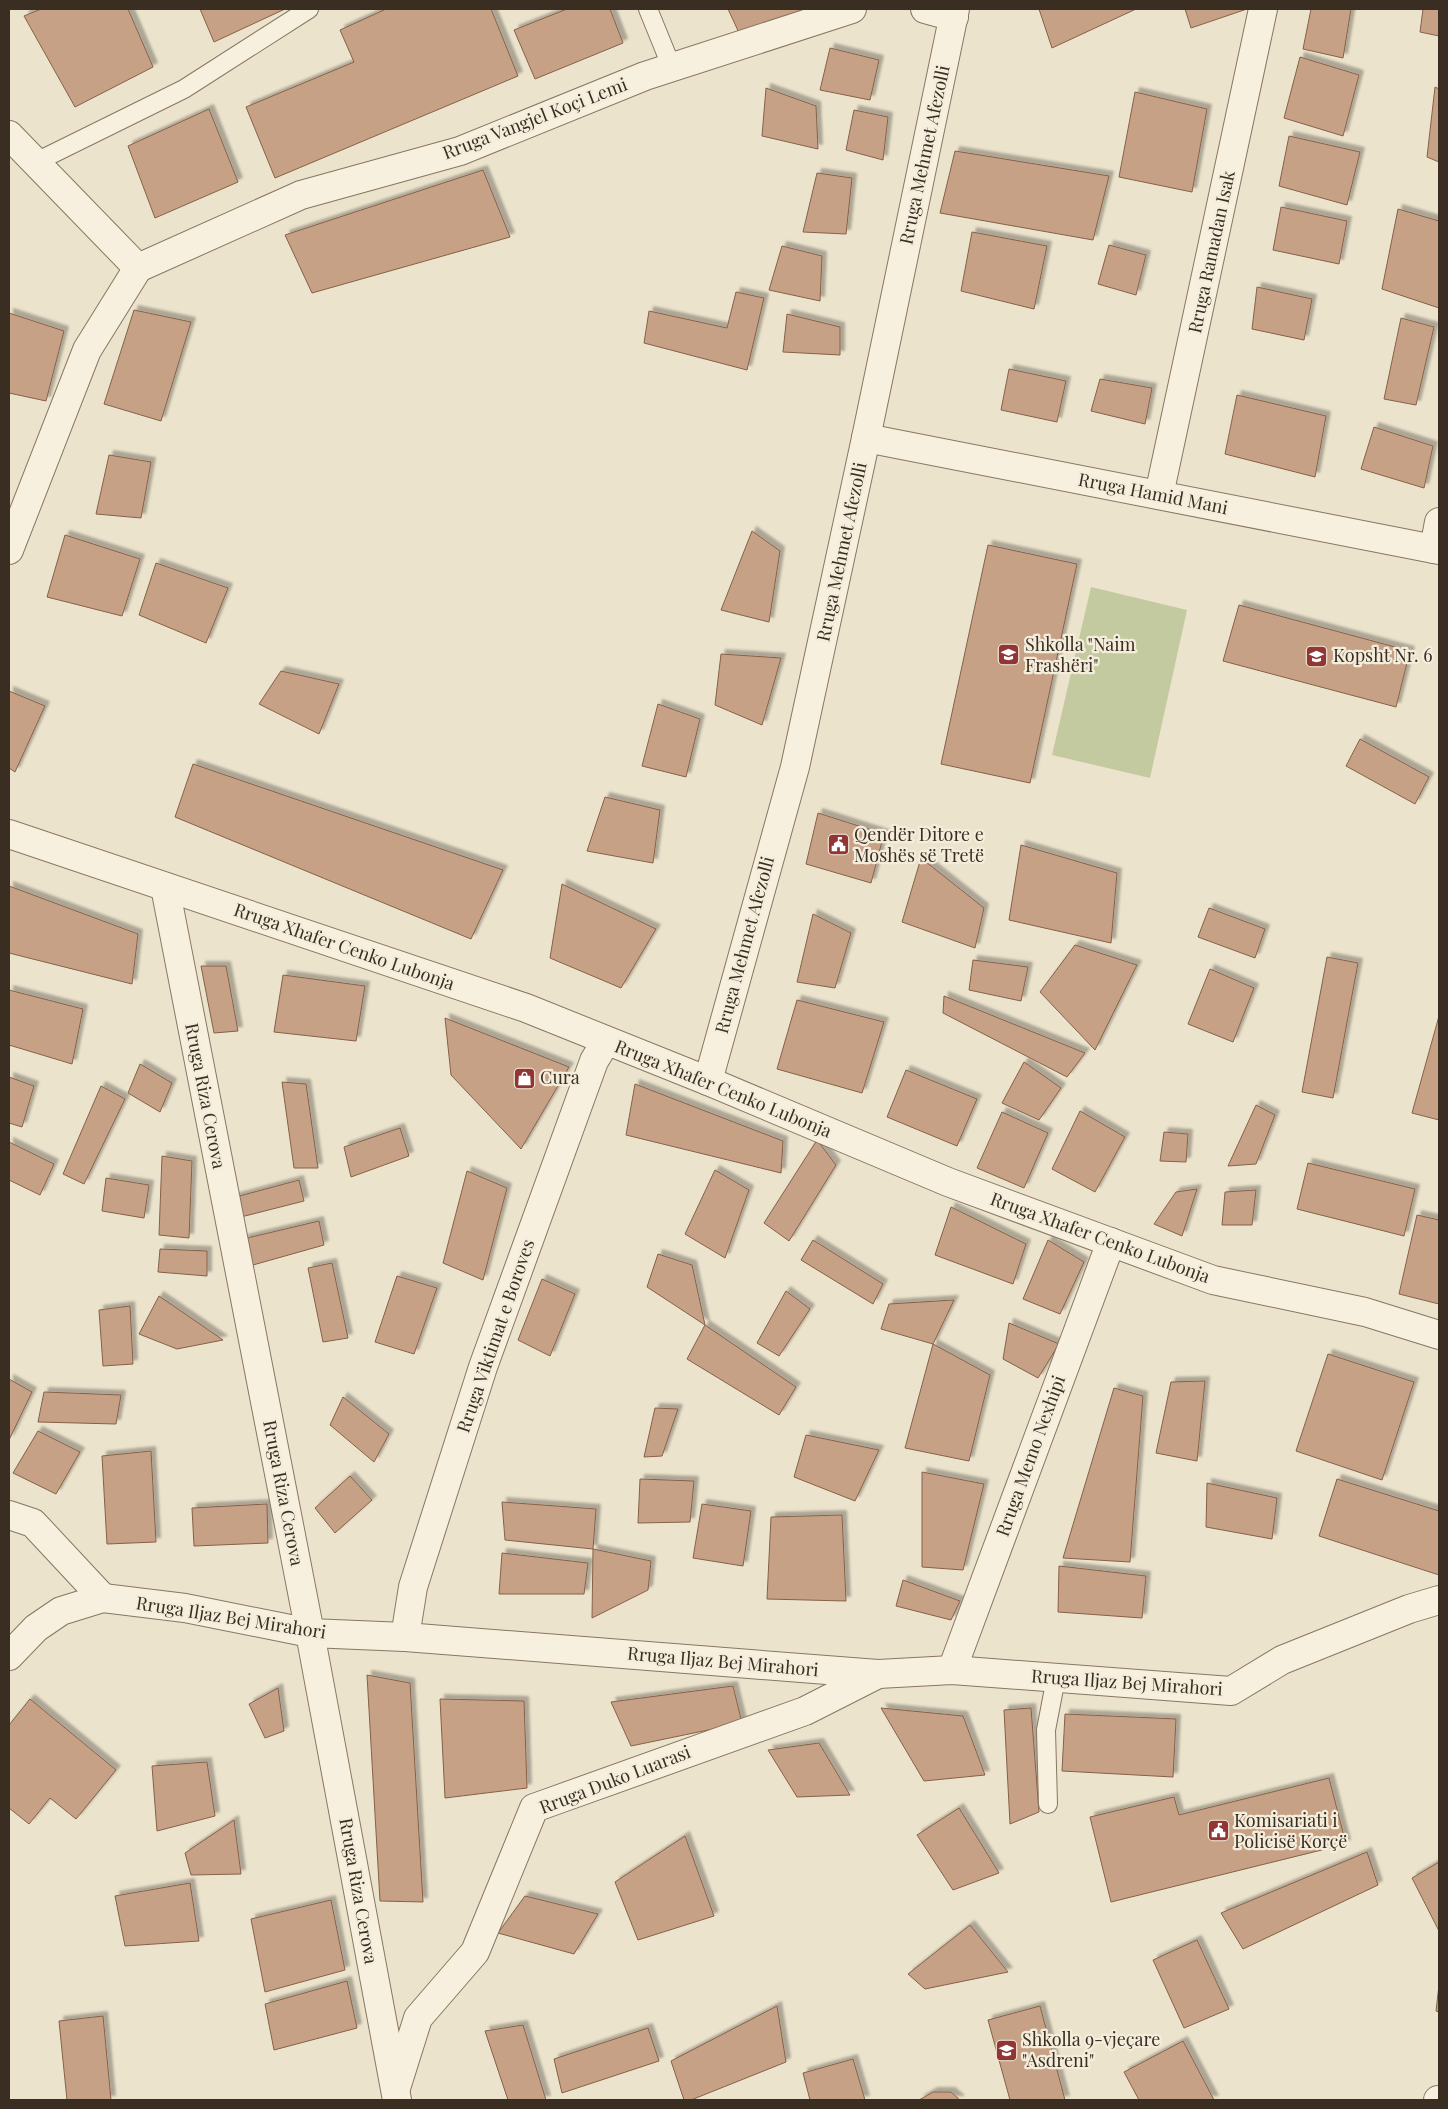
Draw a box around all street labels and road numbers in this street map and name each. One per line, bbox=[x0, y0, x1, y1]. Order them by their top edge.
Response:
street label: Rruga Mehmet Afezolli bbox=[893, 63, 955, 247]
street label: Rruga Vangjel Koçi Lemi bbox=[439, 72, 630, 164]
street label: Rruga Ramadan Isak bbox=[1182, 168, 1240, 335]
street label: Rruga Mehmet Afezolli bbox=[810, 460, 872, 644]
street label: Rruga Hamid Mani bbox=[1076, 467, 1230, 519]
street label: Rruga Mehmet Afezolli bbox=[709, 853, 779, 1036]
street label: Rruga Xhafer Cenko Lubonja bbox=[231, 897, 458, 995]
street label: Rruga Riza Cerova bbox=[180, 1021, 232, 1171]
street label: Rruga Xhafer Cenko Lubonja bbox=[611, 1034, 835, 1143]
street label: Rruga Xhafer Cenko Lubonja bbox=[987, 1186, 1213, 1288]
street label: Rruga Viktimat e Boroves bbox=[451, 1236, 539, 1436]
street label: Rruga Memo Nexhipi bbox=[990, 1372, 1070, 1539]
street label: Rruga Riza Cerova bbox=[258, 1418, 310, 1568]
street label: Rruga Iljaz Bej Mirahori bbox=[134, 1590, 328, 1644]
street label: Rruga Iljaz Bej Mirahori bbox=[626, 1641, 820, 1681]
street label: Rruga Iljaz Bej Mirahori bbox=[1030, 1663, 1224, 1701]
street label: Rruga Duko Luarasi bbox=[536, 1739, 694, 1819]
street label: Rruga Riza Cerova bbox=[334, 1816, 384, 1966]

